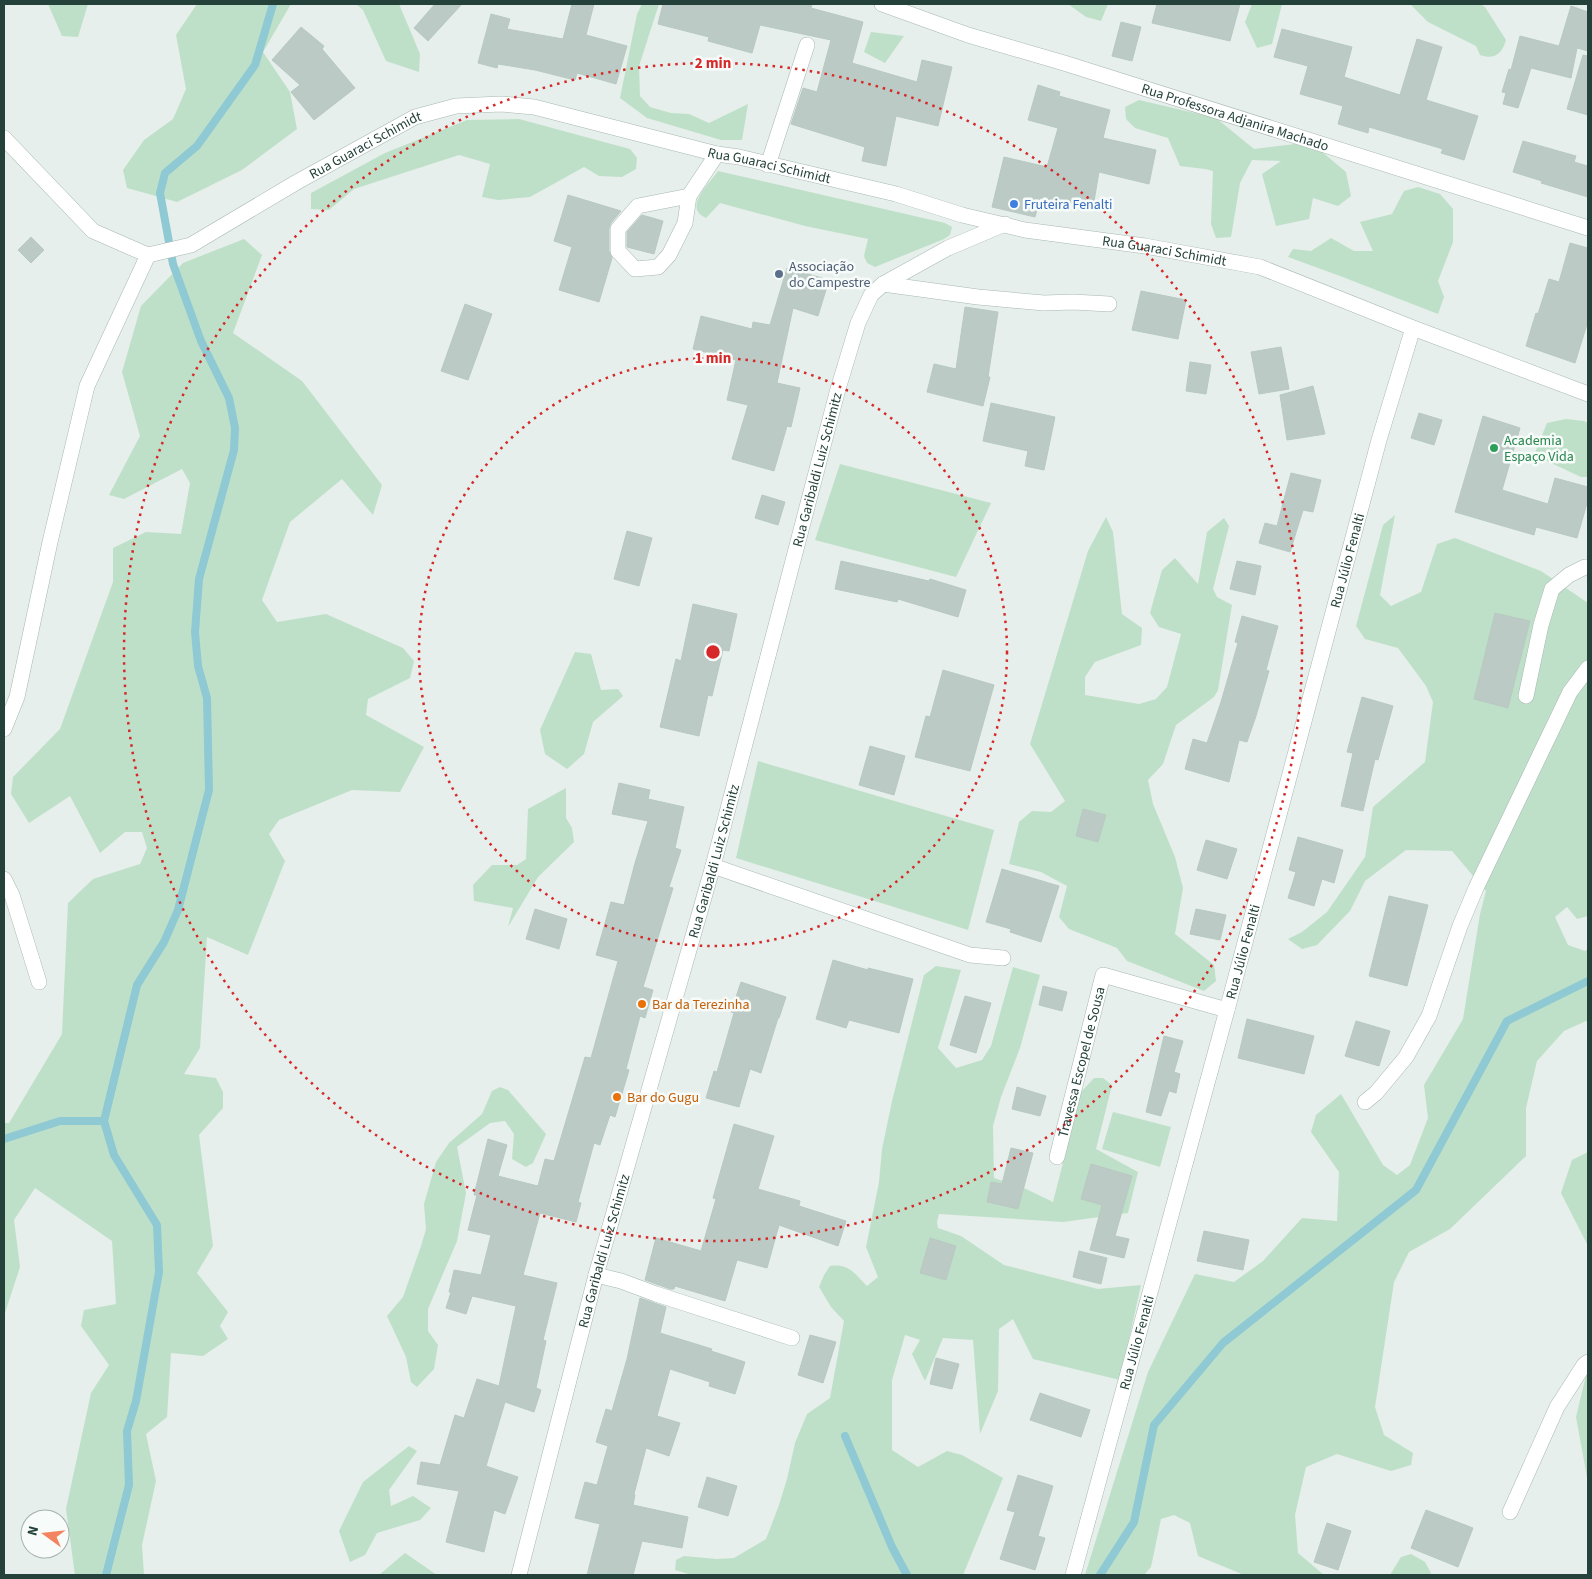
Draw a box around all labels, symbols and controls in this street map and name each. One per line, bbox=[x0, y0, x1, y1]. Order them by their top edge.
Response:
text: 2 min bbox=[695, 53, 731, 74]
street label: Rua Professora Adjanira Machado bbox=[1139, 79, 1331, 157]
street label: Rua Guaraci Schimidt bbox=[306, 107, 424, 184]
street label: Rua Guaraci Schimidt bbox=[705, 143, 833, 189]
place label: Fruteira Fenalti bbox=[1024, 195, 1113, 215]
marker: Fruteira Fenalti bbox=[1008, 198, 1020, 210]
street label: Rua Guaraci Schimidt bbox=[1101, 231, 1228, 272]
place label: Associação do Campestre bbox=[789, 257, 871, 293]
marker: Associação do Campestre bbox=[773, 268, 785, 280]
text: 1 min bbox=[695, 348, 731, 369]
street label: Rua Garibaldi Luiz Schimitz bbox=[788, 390, 848, 549]
place label: Academia Espaço Vida bbox=[1504, 431, 1574, 467]
marker: Academia Espaço Vida bbox=[1488, 442, 1500, 454]
street label: Rua Júlio Fenalti bbox=[1326, 511, 1370, 610]
centre of rings bbox=[704, 643, 722, 661]
street label: Rua Garibaldi Luiz Schimitz bbox=[684, 782, 745, 941]
street label: Rua Júlio Fenalti bbox=[1221, 902, 1266, 1002]
street label: Travessa Escopel de Sousa bbox=[1053, 985, 1111, 1140]
place label: Bar da Terezinha bbox=[652, 995, 749, 1015]
marker: Bar da Terezinha bbox=[636, 998, 648, 1010]
place label: Bar do Gugu bbox=[627, 1088, 699, 1108]
marker: Bar do Gugu bbox=[611, 1091, 623, 1103]
street label: Rua Garibaldi Luiz Schimitz bbox=[574, 1172, 635, 1330]
street label: Rua Júlio Fenalti bbox=[1115, 1293, 1160, 1392]
north arrow bbox=[20, 1509, 70, 1559]
text: N bbox=[23, 1524, 44, 1538]

